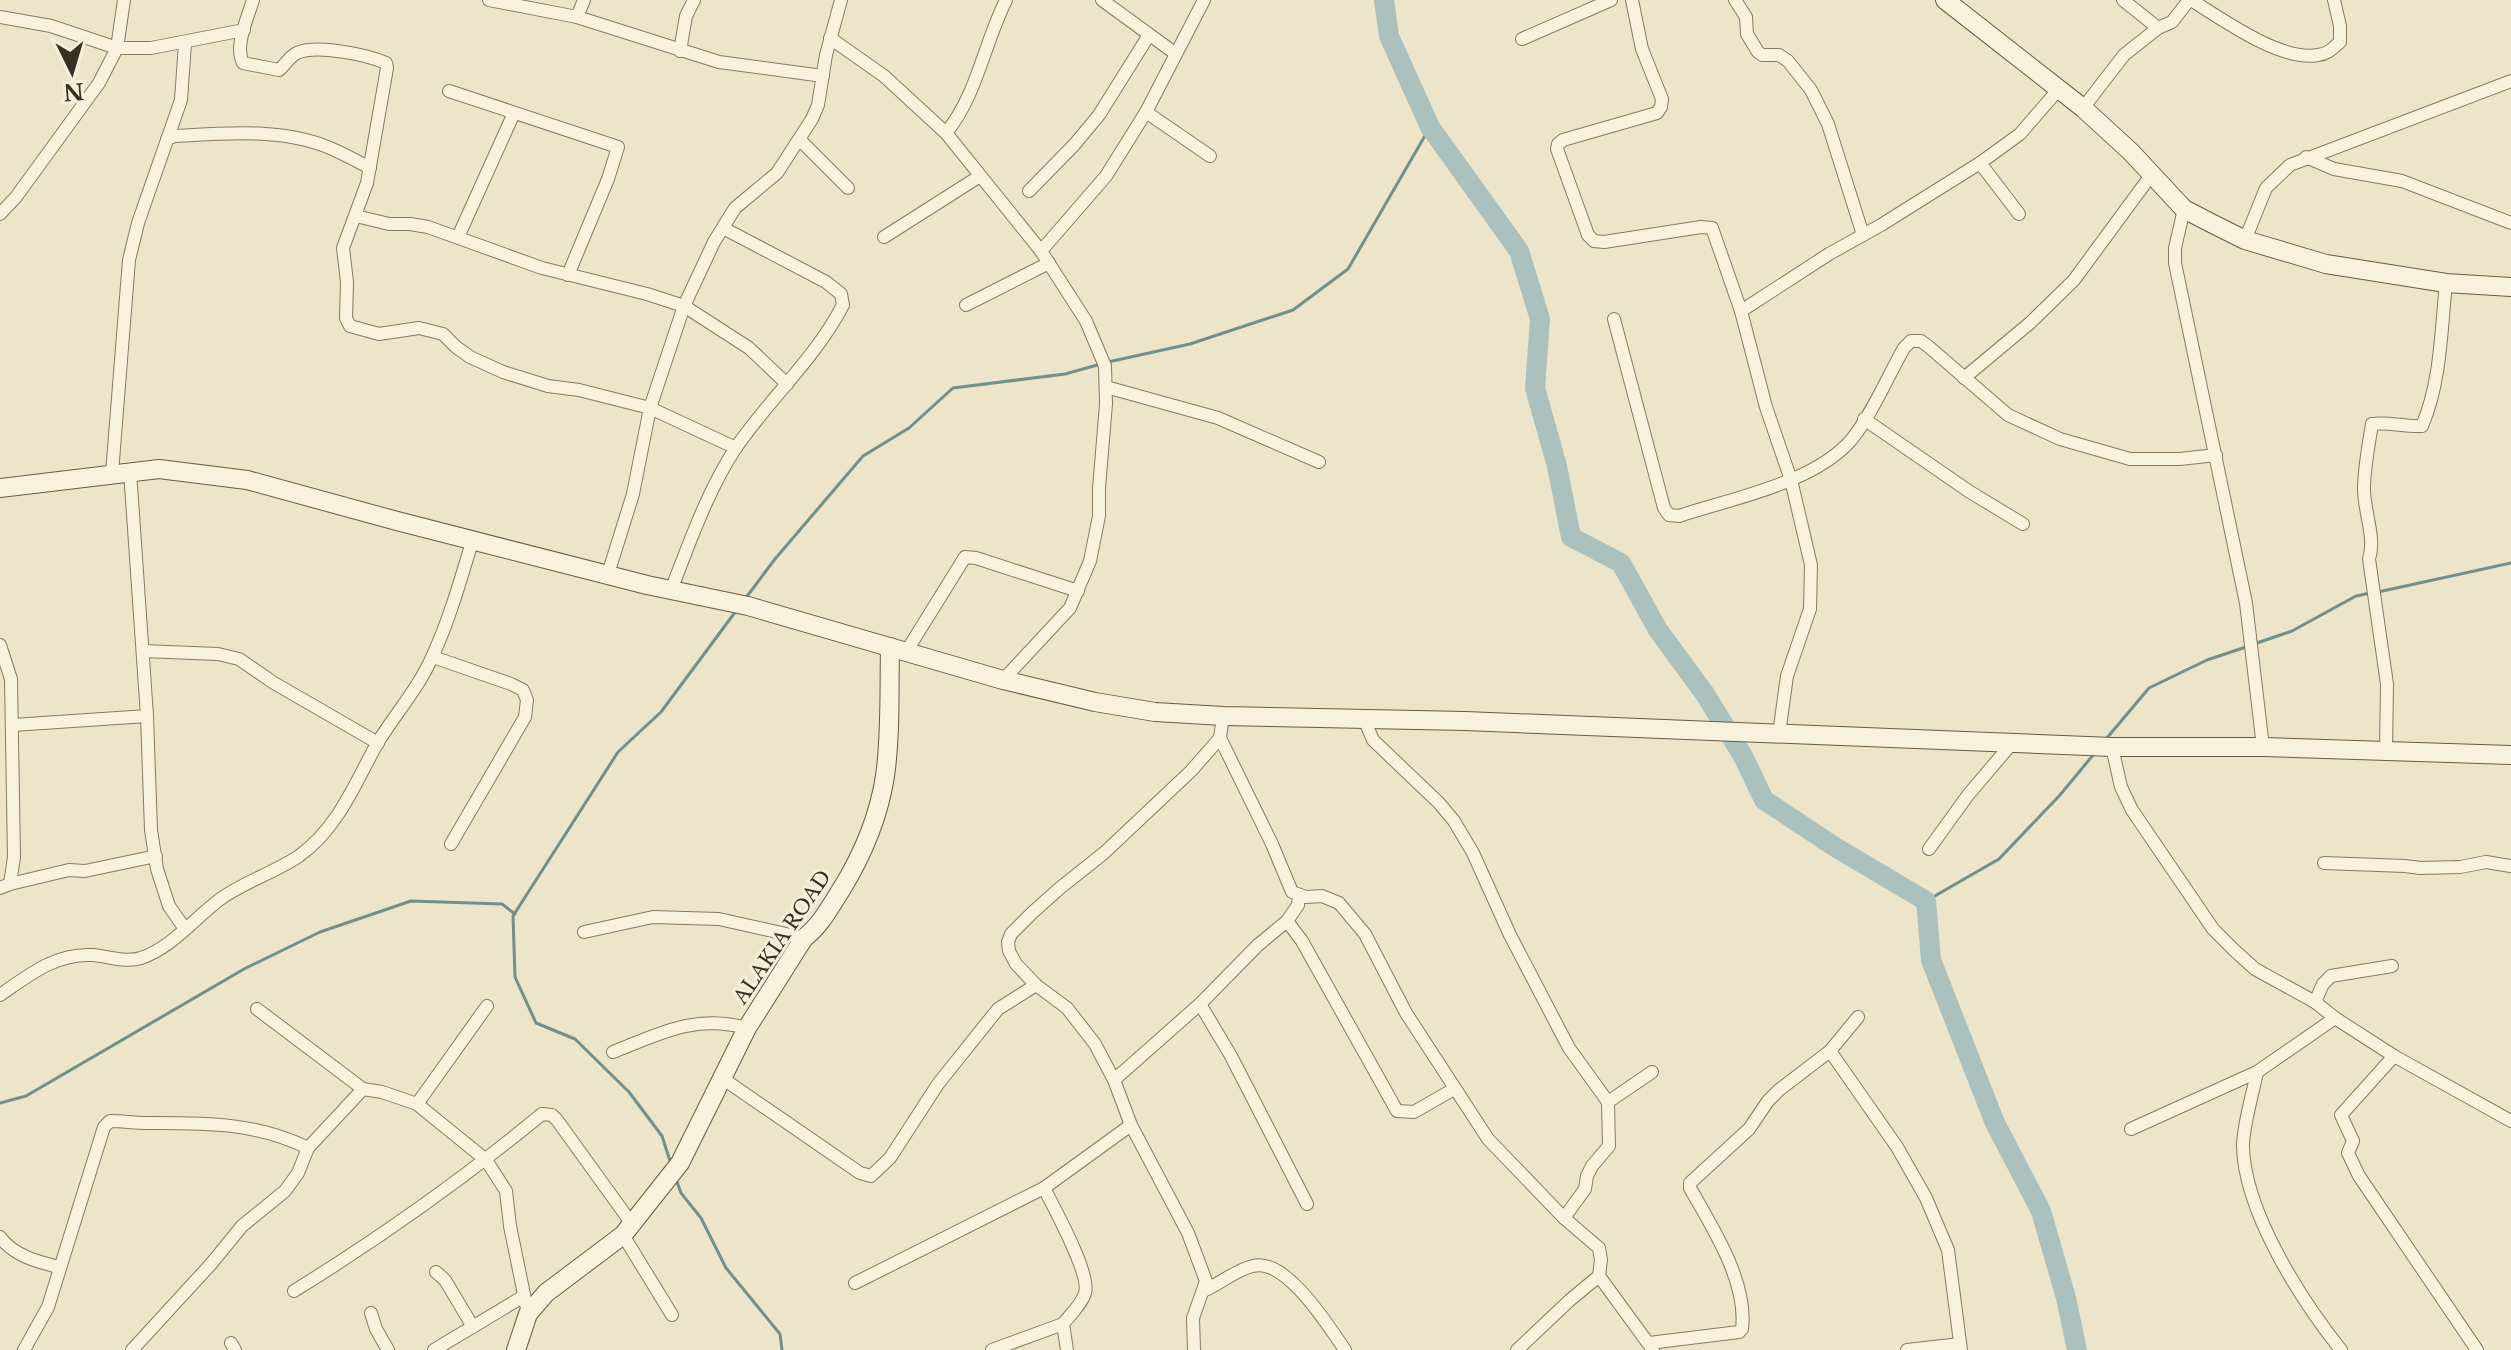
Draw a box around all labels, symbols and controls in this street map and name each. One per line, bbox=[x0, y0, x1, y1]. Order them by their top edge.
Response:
north arrow bbox=[32, 32, 112, 112]
text: N bbox=[62, 77, 85, 106]
street label: ALAKIA ROAD bbox=[728, 865, 836, 1009]

